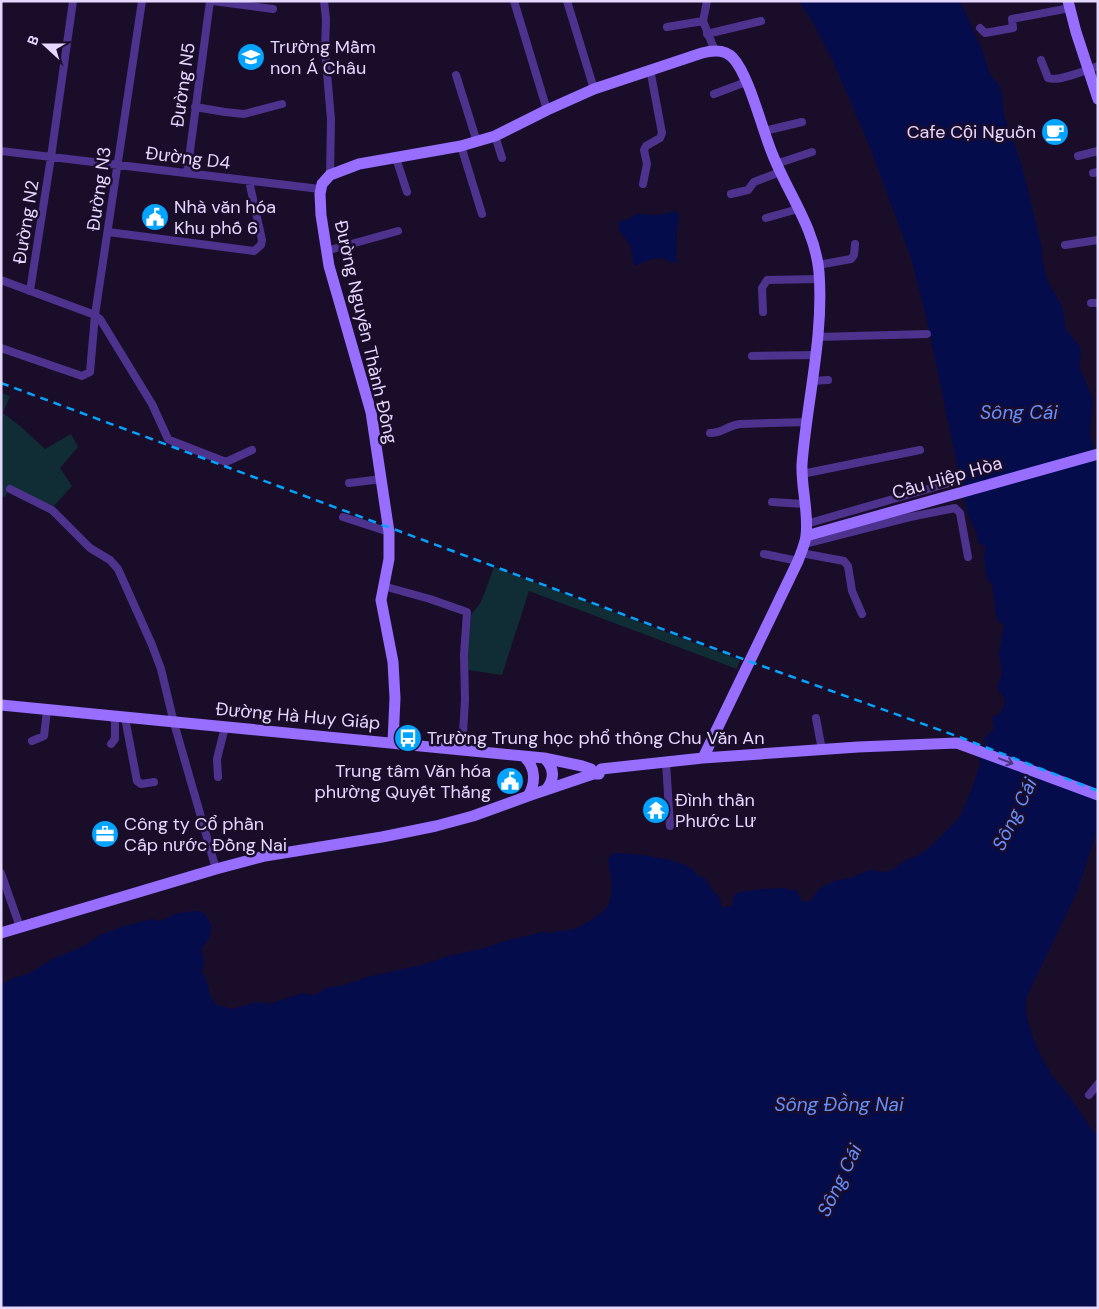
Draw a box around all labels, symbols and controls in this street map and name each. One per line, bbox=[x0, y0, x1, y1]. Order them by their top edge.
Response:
north arrow bbox=[20, 20, 70, 70]
text: B bbox=[23, 33, 43, 48]
place label: Trường Mầm non Á Châu bbox=[270, 35, 376, 80]
street label: Đường N5 bbox=[165, 41, 201, 129]
school or university icon: Trường Mầm non Á Châu bbox=[236, 42, 266, 72]
cafe icon: Cafe Cội Nguồn bbox=[1040, 117, 1070, 147]
place label: Cafe Cội Nguồn bbox=[907, 120, 1036, 144]
street label: Đường D4 bbox=[144, 141, 232, 175]
street label: Đường N3 bbox=[81, 145, 117, 233]
street label: Đường N2 bbox=[8, 178, 44, 266]
place label: Nhà văn hóa Khu phố 6 bbox=[174, 195, 276, 240]
public building icon: Nhà văn hóa Khu phố 6 bbox=[140, 202, 170, 232]
street label: Đường Nguyễn Thành Đồng bbox=[329, 218, 403, 446]
water label: Sông Cái bbox=[980, 400, 1058, 425]
street label: Cầu Hiệp Hòa bbox=[889, 451, 1005, 505]
street label: Đường Hà Huy Giáp bbox=[215, 697, 381, 735]
bus stop icon: Trường Trung học phổ thông Chu Văn An bbox=[393, 723, 423, 753]
place label: Trường Trung học phổ thông Chu Văn An bbox=[427, 726, 765, 750]
one-way arrow bbox=[998, 756, 1013, 766]
place label: Trung tâm Văn hóa phường Quyết Thắng bbox=[315, 759, 491, 804]
public building icon: Trung tâm Văn hóa phường Quyết Thắng bbox=[495, 766, 525, 796]
water label: Sông Cái bbox=[986, 773, 1043, 855]
place label: Đình thần Phước Lư bbox=[675, 788, 756, 833]
temple icon: Đình thần Phước Lư bbox=[641, 795, 671, 825]
place label: Công ty Cổ phần Cấp nước Đồng Nai bbox=[124, 812, 287, 857]
office icon: Công ty Cổ phần Cấp nước Đồng Nai bbox=[90, 819, 120, 849]
water label: Sông Đồng Nai bbox=[774, 1092, 904, 1117]
water label: Sông Cái bbox=[811, 1139, 868, 1221]

